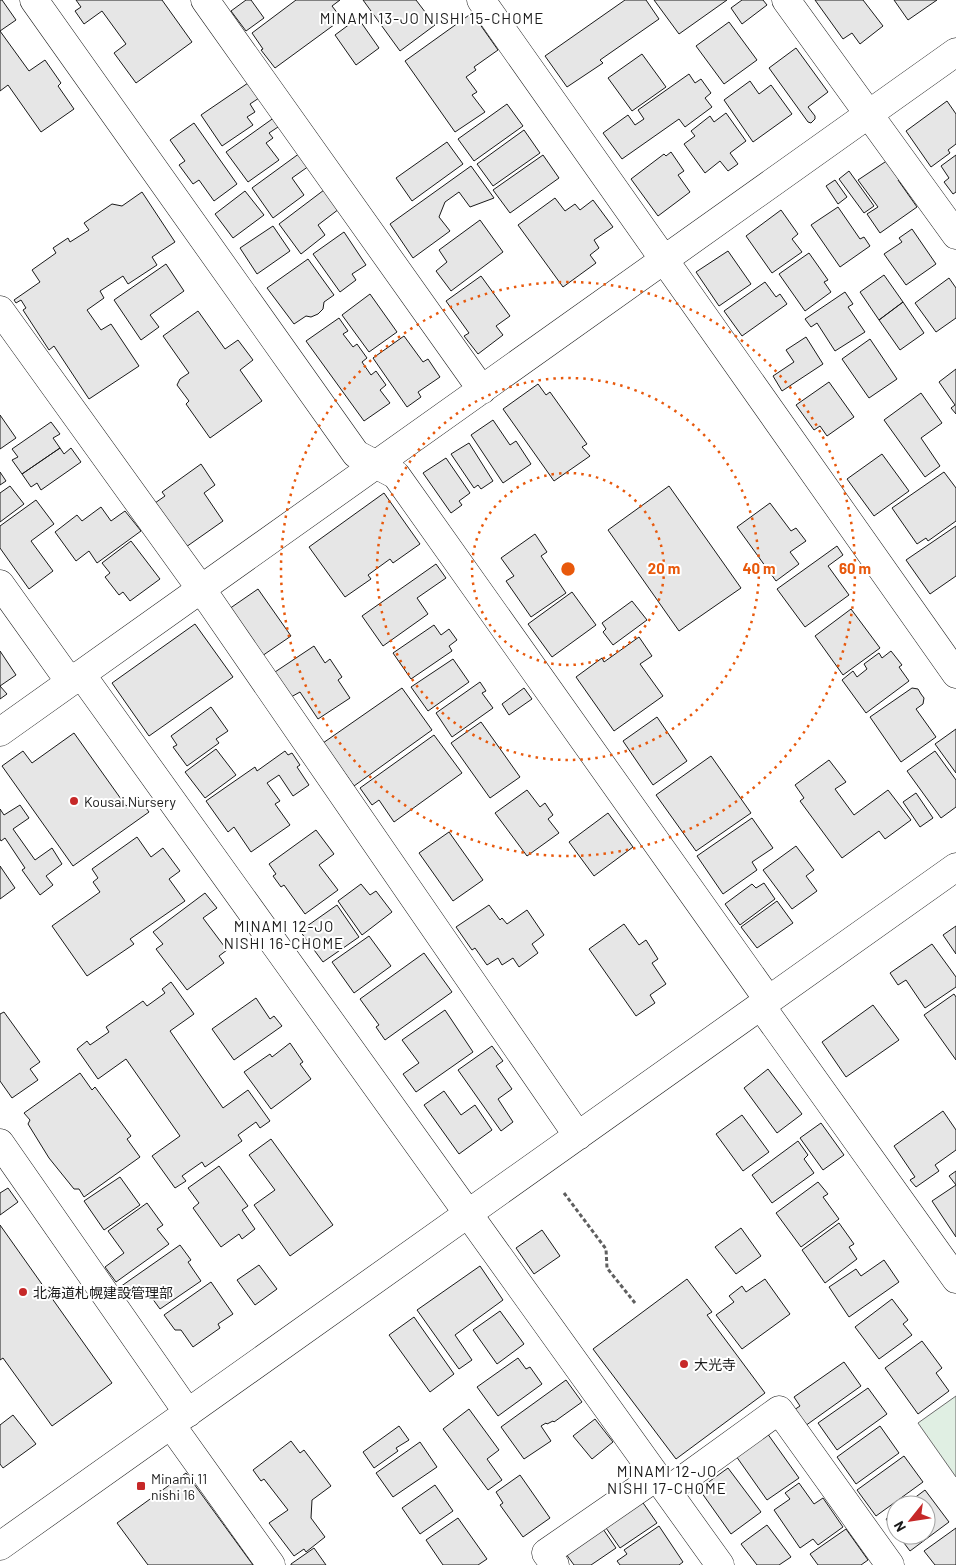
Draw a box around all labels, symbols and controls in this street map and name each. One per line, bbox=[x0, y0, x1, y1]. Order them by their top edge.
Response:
district label: MINAMI 13-JO NISHI 15-CHOME bbox=[320, 9, 544, 27]
text: 20 m bbox=[648, 559, 680, 577]
text: 40 m bbox=[742, 559, 776, 577]
text: 60 m bbox=[839, 559, 871, 577]
centre of rings bbox=[559, 560, 577, 578]
place label: Kousai Nursery bbox=[84, 793, 176, 810]
marker: Kousai Nursery bbox=[68, 795, 80, 807]
district label: MINAMI 12-JO NISHI 16-CHOME bbox=[224, 917, 344, 952]
place label: 北海道札幌建設管理部 bbox=[33, 1284, 173, 1301]
marker: 北海道札幌建設管理部 bbox=[17, 1286, 29, 1298]
place label: 大光寺 bbox=[694, 1356, 736, 1373]
marker: 大光寺 bbox=[678, 1358, 690, 1370]
district label: MINAMI 12-JO NISHI 17-CHOME bbox=[607, 1462, 727, 1497]
place label: Minami 11 nishi 16 bbox=[151, 1470, 207, 1503]
marker: Minami 11 nishi 16 bbox=[135, 1480, 147, 1492]
north arrow bbox=[886, 1495, 936, 1545]
text: N bbox=[890, 1518, 909, 1535]

